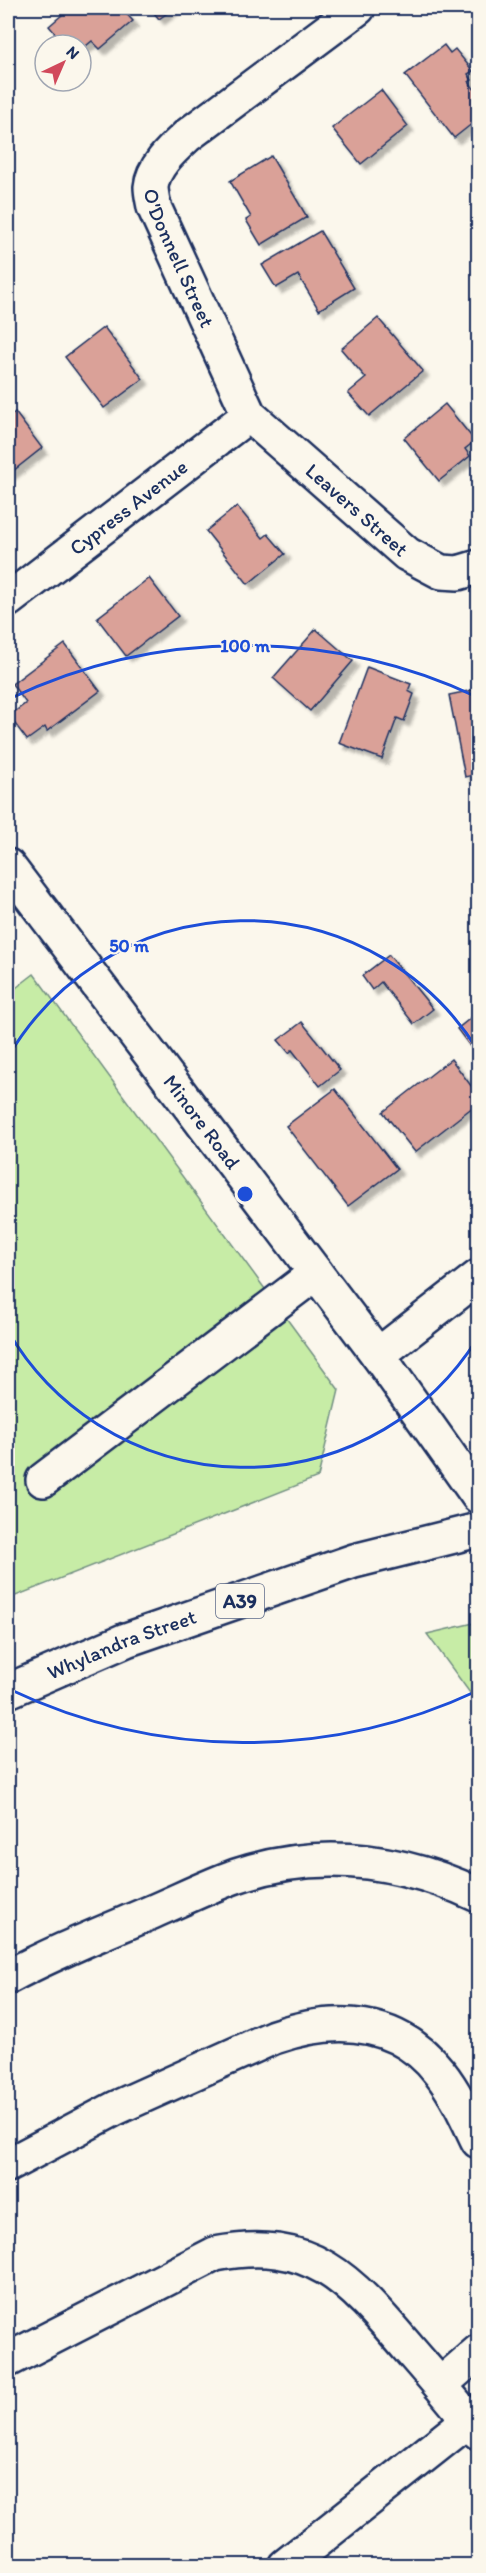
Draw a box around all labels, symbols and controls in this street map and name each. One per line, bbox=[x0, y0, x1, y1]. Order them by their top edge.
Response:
north arrow bbox=[33, 33, 93, 93]
text: N bbox=[63, 42, 84, 63]
street label: O'Donnell Street bbox=[139, 187, 220, 331]
street label: Cypress Avenue bbox=[64, 454, 192, 560]
street label: Leavers Street bbox=[301, 458, 414, 561]
text: 100 m bbox=[220, 635, 271, 657]
text: 50 m bbox=[109, 935, 150, 957]
street label: Minore Road bbox=[158, 1069, 246, 1174]
centre of rings bbox=[235, 1184, 255, 1204]
road number: A39 bbox=[216, 1584, 264, 1618]
street label: Whylandra Street bbox=[43, 1604, 200, 1685]

